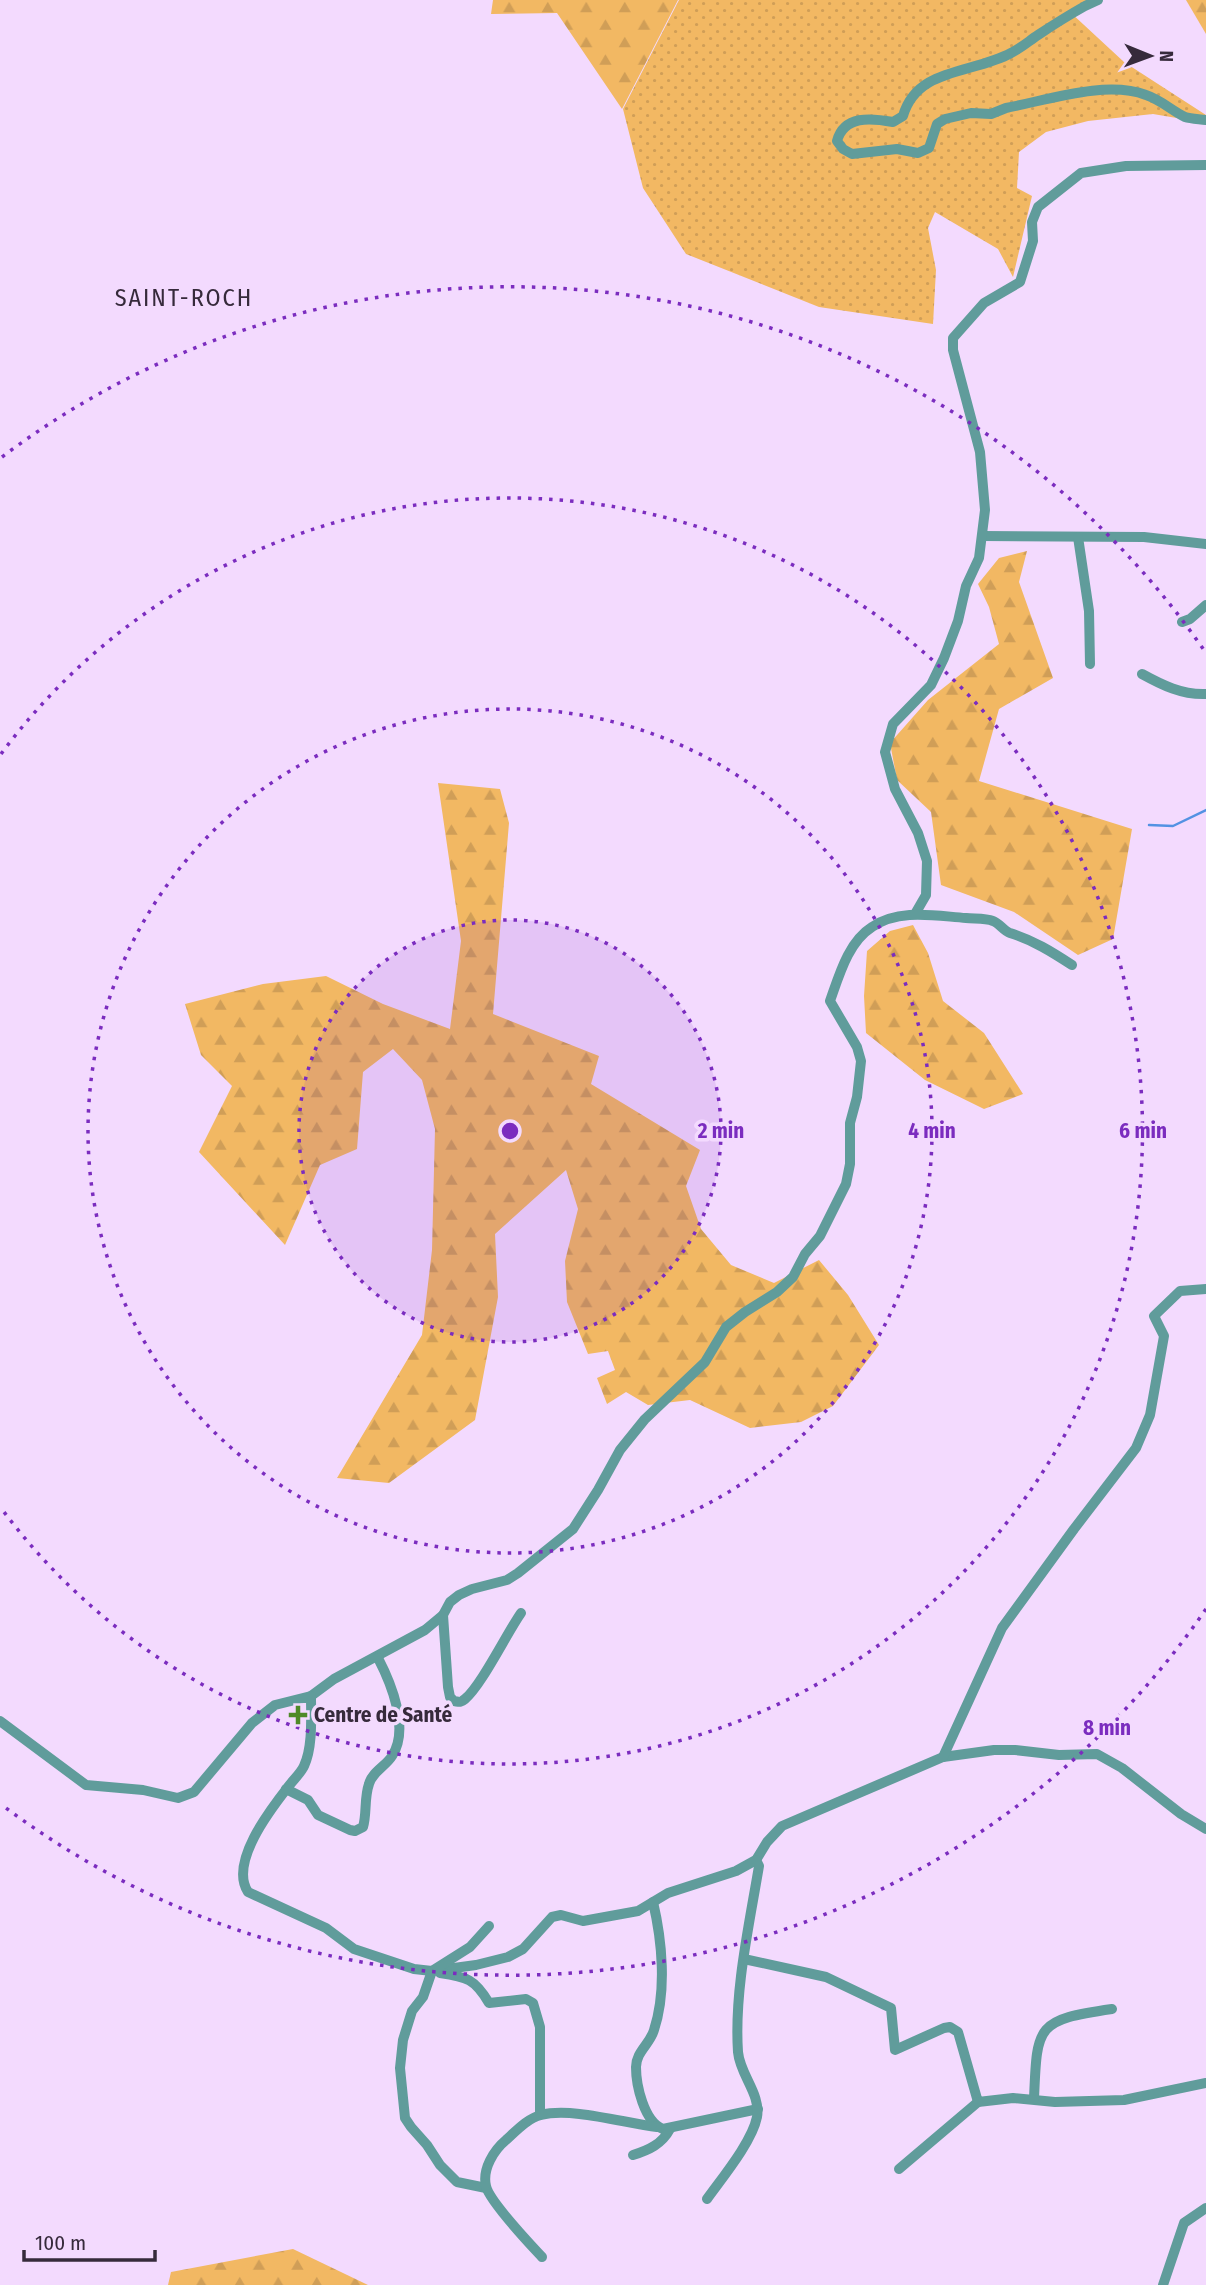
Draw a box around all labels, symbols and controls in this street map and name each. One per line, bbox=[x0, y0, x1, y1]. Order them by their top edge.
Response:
north arrow bbox=[1115, 21, 1185, 91]
text: N bbox=[1155, 50, 1178, 62]
district label: SAINT-ROCH bbox=[115, 284, 253, 312]
text: 2 min bbox=[697, 1118, 744, 1144]
text: 4 min bbox=[908, 1118, 956, 1144]
text: 6 min bbox=[1119, 1118, 1167, 1144]
centre of rings bbox=[498, 1119, 522, 1143]
place label: Centre de Santé bbox=[314, 1702, 453, 1728]
marker: Centre de Santé bbox=[288, 1705, 308, 1725]
text: 8 min bbox=[1083, 1715, 1131, 1741]
scale bar bbox=[24, 2218, 156, 2262]
text: 100 m bbox=[35, 2230, 86, 2256]

